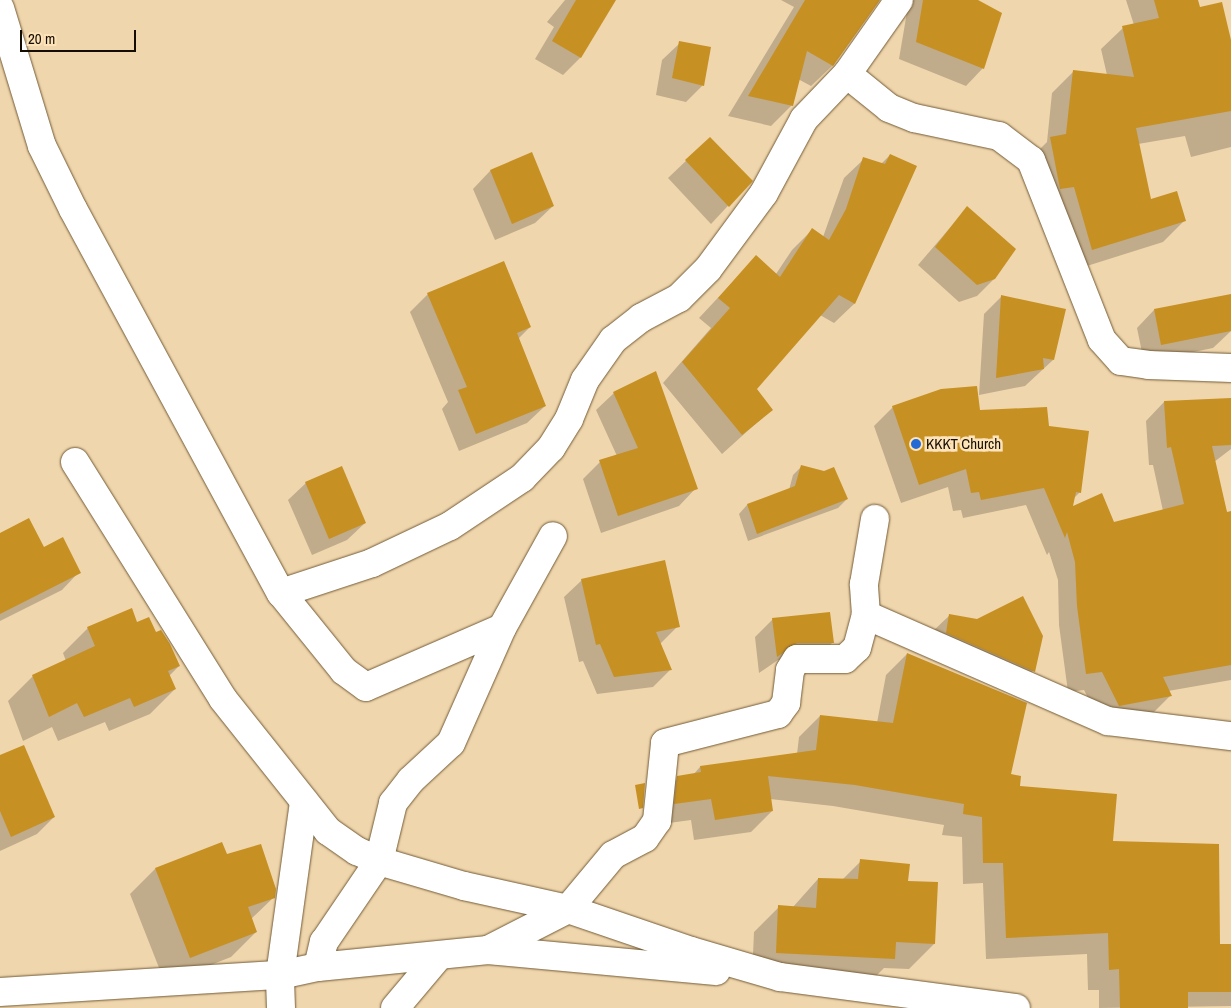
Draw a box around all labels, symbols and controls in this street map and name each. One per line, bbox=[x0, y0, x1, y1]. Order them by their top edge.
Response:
scale bar bbox=[22, 20, 139, 52]
text: 20 m bbox=[28, 28, 55, 49]
place label: KKKT Church bbox=[926, 435, 1001, 453]
marker: KKKT Church bbox=[910, 438, 922, 450]

